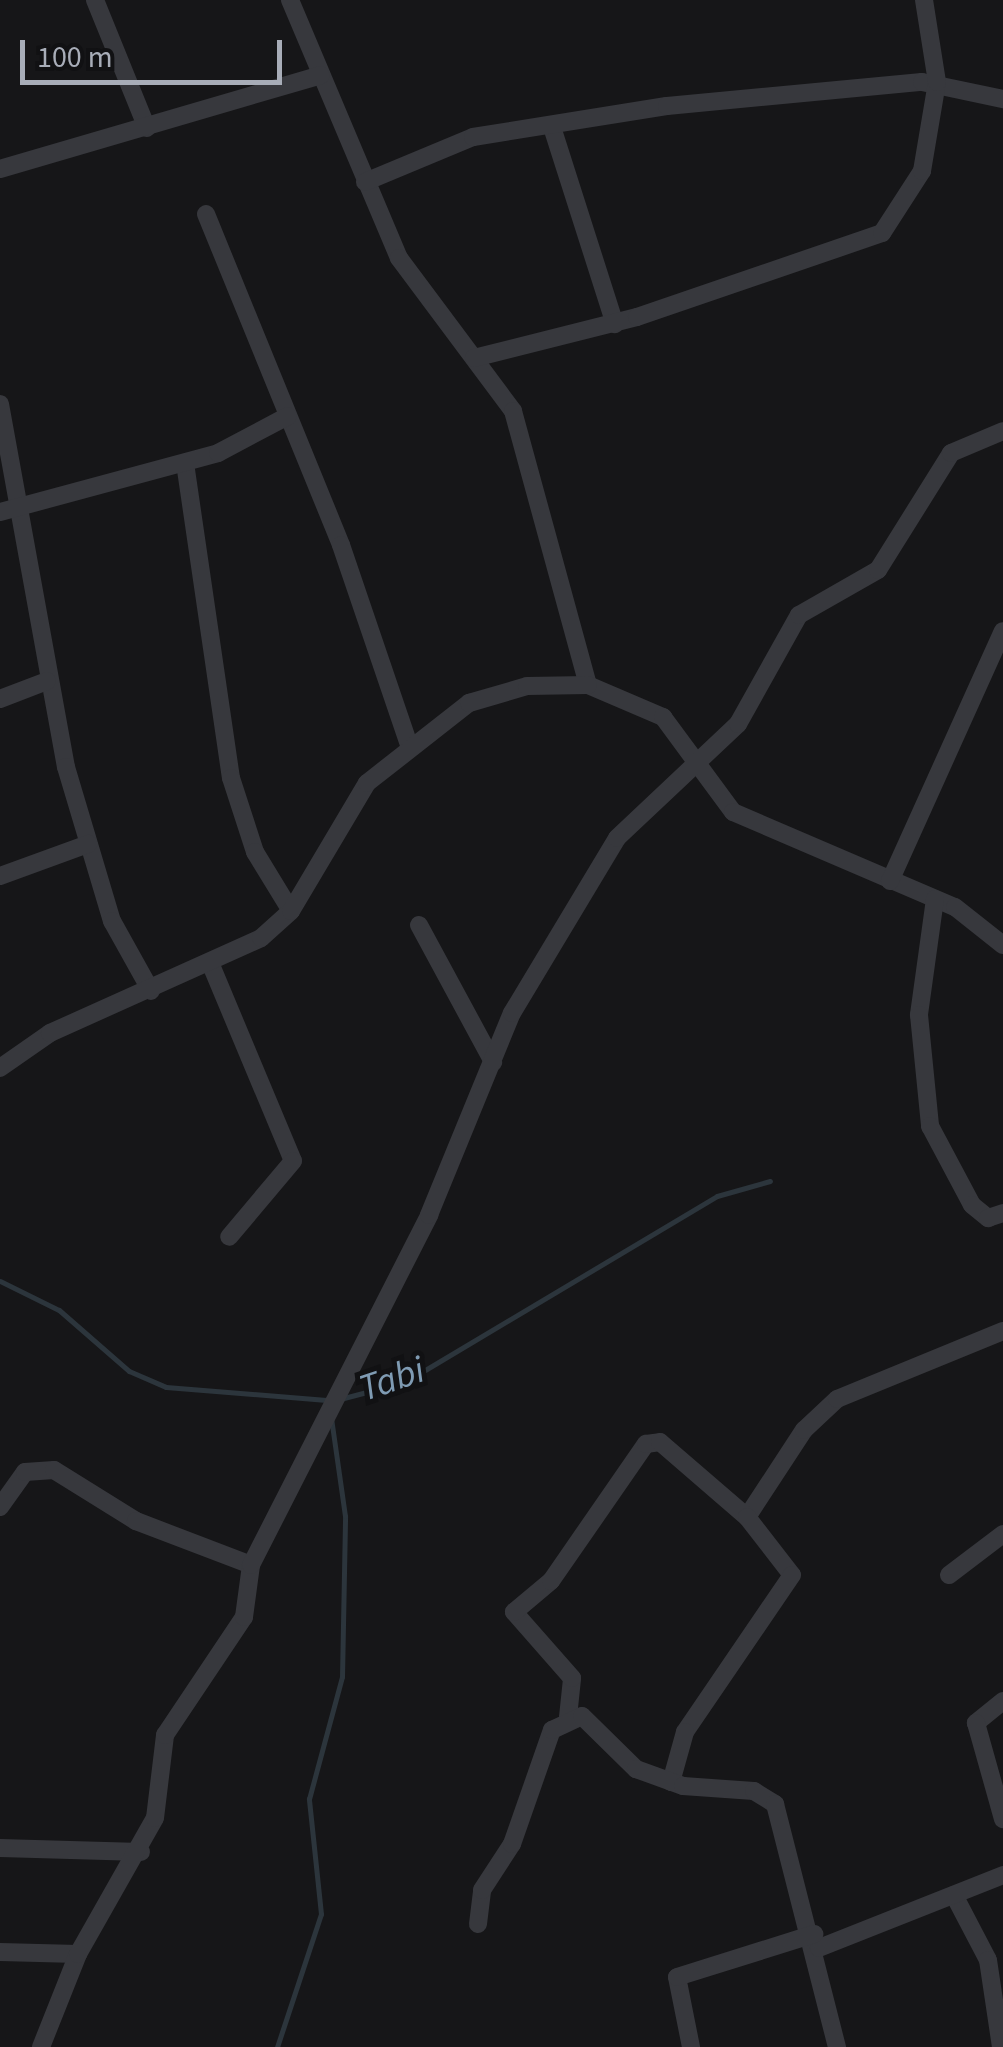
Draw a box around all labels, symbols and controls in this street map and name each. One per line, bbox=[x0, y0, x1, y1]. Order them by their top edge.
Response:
scale bar bbox=[25, 20, 288, 82]
text: 100 m bbox=[37, 36, 113, 79]
water label: Tabi bbox=[353, 1348, 431, 1412]

